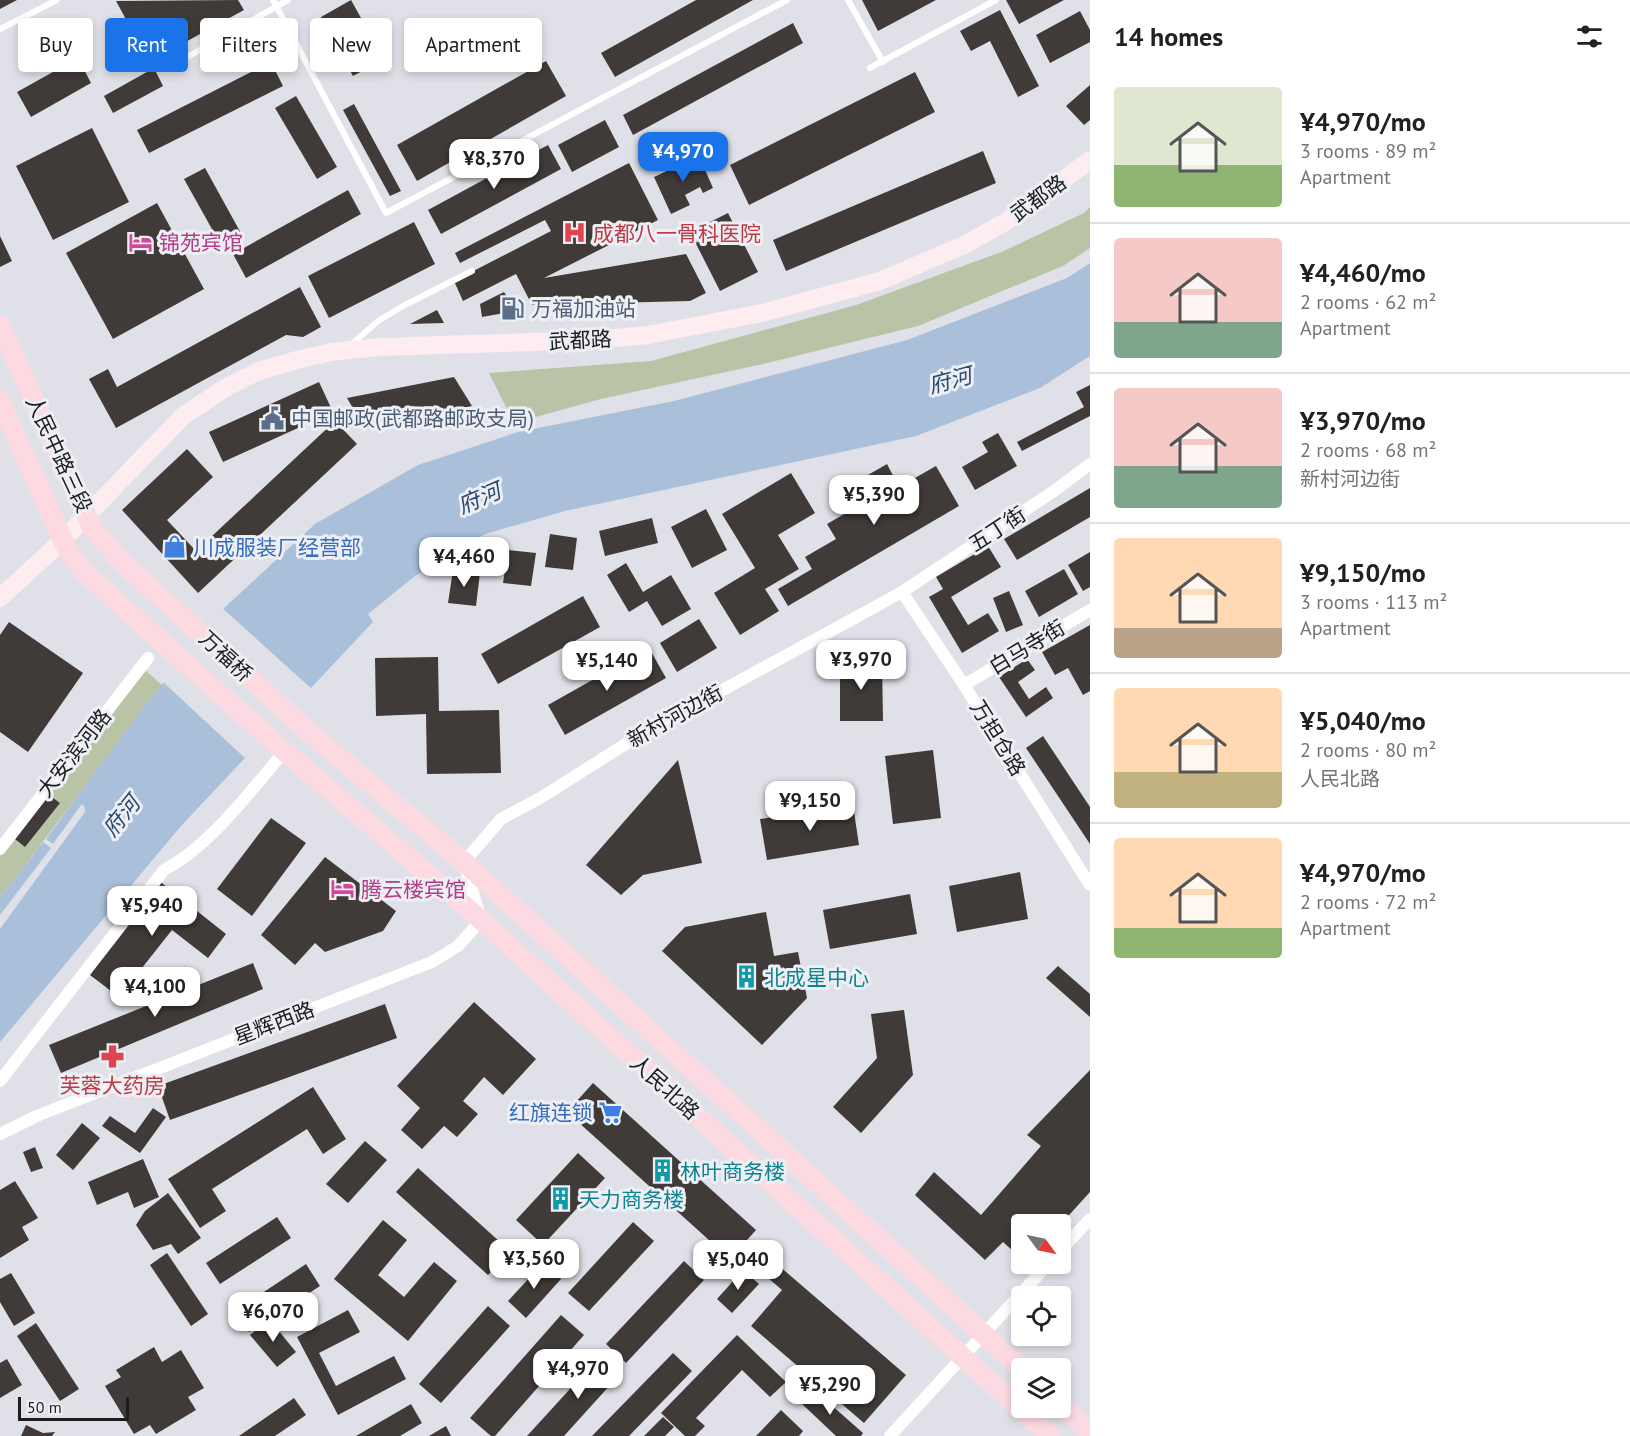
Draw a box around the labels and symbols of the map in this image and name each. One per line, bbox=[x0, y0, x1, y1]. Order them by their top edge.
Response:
pin: ¥4,970 bbox=[634, 132, 732, 183]
pin: ¥8,370 bbox=[445, 139, 543, 190]
street label: 武都路 bbox=[1005, 169, 1071, 227]
hospital icon: 成都八一骨科医院 bbox=[562, 220, 588, 246]
place label: 成都八一骨科医院 bbox=[593, 220, 761, 247]
hotel icon: 锦苑宾馆 bbox=[128, 229, 154, 255]
place label: 锦苑宾馆 bbox=[159, 229, 243, 256]
fuel station icon: 万福加油站 bbox=[500, 295, 526, 321]
place label: 万福加油站 bbox=[531, 295, 636, 322]
street label: 武都路 bbox=[548, 325, 612, 355]
water label: 府河 bbox=[925, 360, 979, 399]
street label: 人民中路三段 bbox=[20, 391, 98, 517]
public building icon: 中国邮政(武都路邮政支局) bbox=[260, 405, 286, 431]
place label: 中国邮政(武都路邮政支局) bbox=[291, 405, 534, 432]
water label: 府河 bbox=[453, 475, 508, 519]
pin: ¥5,390 bbox=[825, 475, 923, 526]
street label: 五丁街 bbox=[963, 501, 1031, 557]
shop icon: 川成服装厂经营部 bbox=[162, 534, 188, 560]
place label: 川成服装厂经营部 bbox=[193, 534, 361, 561]
pin: ¥4,460 bbox=[415, 537, 513, 588]
street label: 白马寺街 bbox=[984, 614, 1070, 680]
street label: 万福桥 bbox=[194, 625, 258, 687]
pin: ¥3,970 bbox=[812, 640, 910, 691]
pin: ¥5,140 bbox=[558, 641, 656, 692]
street label: 新村河边街 bbox=[623, 679, 727, 753]
street label: 万担仓路 bbox=[964, 695, 1032, 781]
street label: 大安滨河路 bbox=[31, 703, 117, 803]
pin: ¥9,150 bbox=[761, 781, 859, 832]
water label: 府河 bbox=[96, 787, 148, 842]
hotel icon: 腾云楼宾馆 bbox=[330, 876, 356, 902]
place label: 腾云楼宾馆 bbox=[361, 876, 466, 903]
pin: ¥5,940 bbox=[103, 886, 201, 937]
building icon: 北成星中心 bbox=[733, 964, 759, 990]
place label: 北成星中心 bbox=[764, 964, 869, 991]
pin: ¥4,100 bbox=[106, 967, 204, 1018]
street label: 星辉西路 bbox=[230, 995, 318, 1051]
pharmacy icon: 芙蓉大药房 bbox=[99, 1044, 125, 1070]
street label: 人民北路 bbox=[625, 1049, 705, 1125]
place label: 芙蓉大药房 bbox=[60, 1072, 165, 1099]
place label: 红旗连锁 bbox=[509, 1099, 593, 1126]
supermarket icon: 红旗连锁 bbox=[598, 1099, 624, 1125]
building icon: 林叶商务楼 bbox=[649, 1158, 675, 1184]
place label: 林叶商务楼 bbox=[680, 1158, 785, 1185]
building icon: 天力商务楼 bbox=[548, 1186, 574, 1212]
place label: 天力商务楼 bbox=[579, 1186, 684, 1213]
north arrow bbox=[1011, 1214, 1071, 1274]
pin: ¥3,560 bbox=[485, 1239, 583, 1290]
pin: ¥5,040 bbox=[689, 1240, 787, 1291]
pin: ¥6,070 bbox=[224, 1292, 322, 1343]
pin: ¥4,970 bbox=[529, 1349, 627, 1400]
pin: ¥5,290 bbox=[781, 1365, 879, 1416]
scale bar bbox=[18, 1394, 129, 1422]

